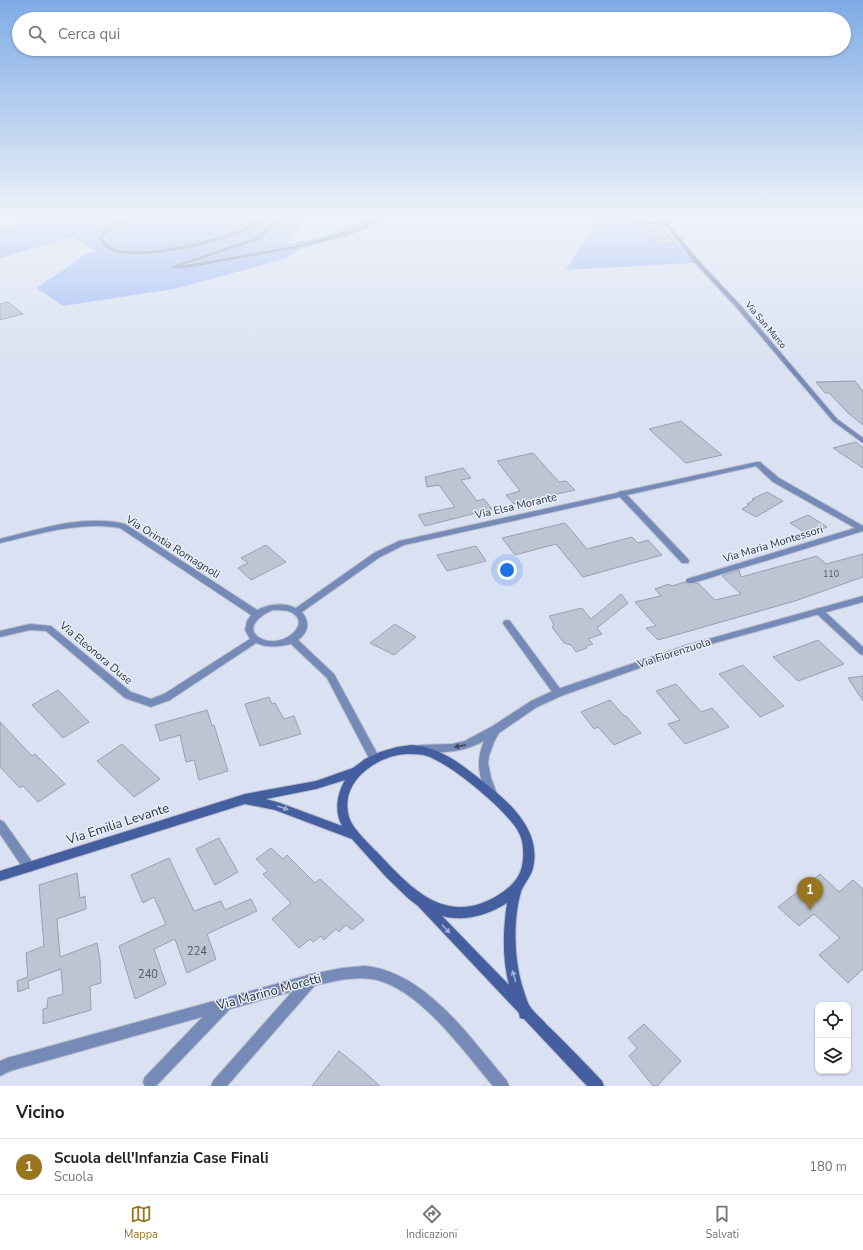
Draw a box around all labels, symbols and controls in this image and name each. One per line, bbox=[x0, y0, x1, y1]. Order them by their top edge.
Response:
search box bbox=[12, 12, 851, 56]
icon: search bbox=[26, 23, 48, 45]
text: Cerca qui bbox=[58, 24, 120, 44]
street label: Via San Marco bbox=[742, 298, 789, 351]
street label: Via Elsa Morante bbox=[473, 489, 558, 523]
street label: Via Orintia Romagnoli bbox=[122, 511, 223, 582]
street label: Via Maria Montessori bbox=[720, 522, 825, 567]
your location bbox=[497, 560, 517, 580]
house number: 110 bbox=[823, 568, 839, 580]
street label: Via Eleonora Duse bbox=[56, 617, 136, 688]
street label: Via Fiorenzuola bbox=[635, 634, 713, 672]
one-way arrow bbox=[454, 744, 466, 750]
street label: Via Emilia Levante bbox=[63, 799, 172, 849]
one-way arrow bbox=[277, 806, 289, 812]
pin: 1 bbox=[797, 877, 823, 910]
one-way arrow bbox=[442, 924, 451, 934]
house number: 224 bbox=[187, 944, 207, 959]
house number: 240 bbox=[138, 967, 158, 982]
street label: Via Marino Moretti bbox=[214, 969, 323, 1015]
one-way arrow bbox=[511, 969, 517, 981]
map controls bbox=[815, 1002, 851, 1074]
button: locate bbox=[815, 1002, 851, 1038]
button: layers bbox=[815, 1038, 851, 1074]
text: Vicino bbox=[16, 1101, 65, 1124]
text: Scuola dell'Infanzia Case Finali bbox=[54, 1148, 269, 1168]
text: 1 bbox=[25, 1158, 33, 1176]
text: 180 m bbox=[809, 1158, 847, 1176]
text: Scuola bbox=[54, 1168, 93, 1186]
tab: Mappa bbox=[124, 1203, 158, 1242]
tab: Indicazioni bbox=[406, 1203, 457, 1242]
tab: Salvati bbox=[705, 1203, 739, 1242]

